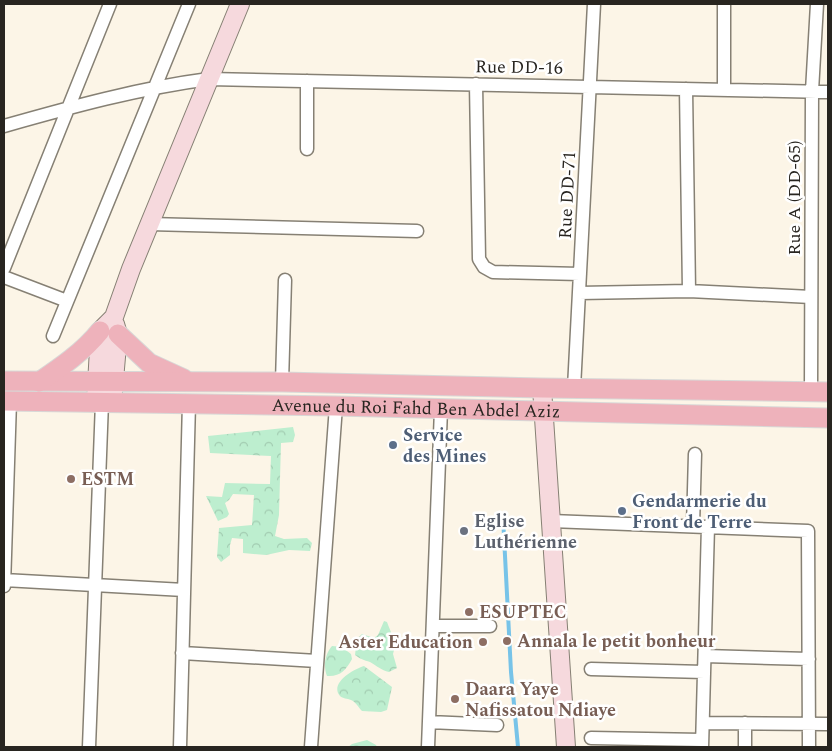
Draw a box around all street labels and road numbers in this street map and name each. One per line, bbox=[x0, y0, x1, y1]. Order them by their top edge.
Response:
street label: Rue DD-16 bbox=[475, 53, 563, 82]
street label: Rue A (DD-65) bbox=[781, 141, 808, 255]
street label: Rue DD-71 bbox=[552, 150, 583, 240]
street label: Avenue du Roi Fahd Ben Abdel Aziz bbox=[271, 392, 561, 425]

